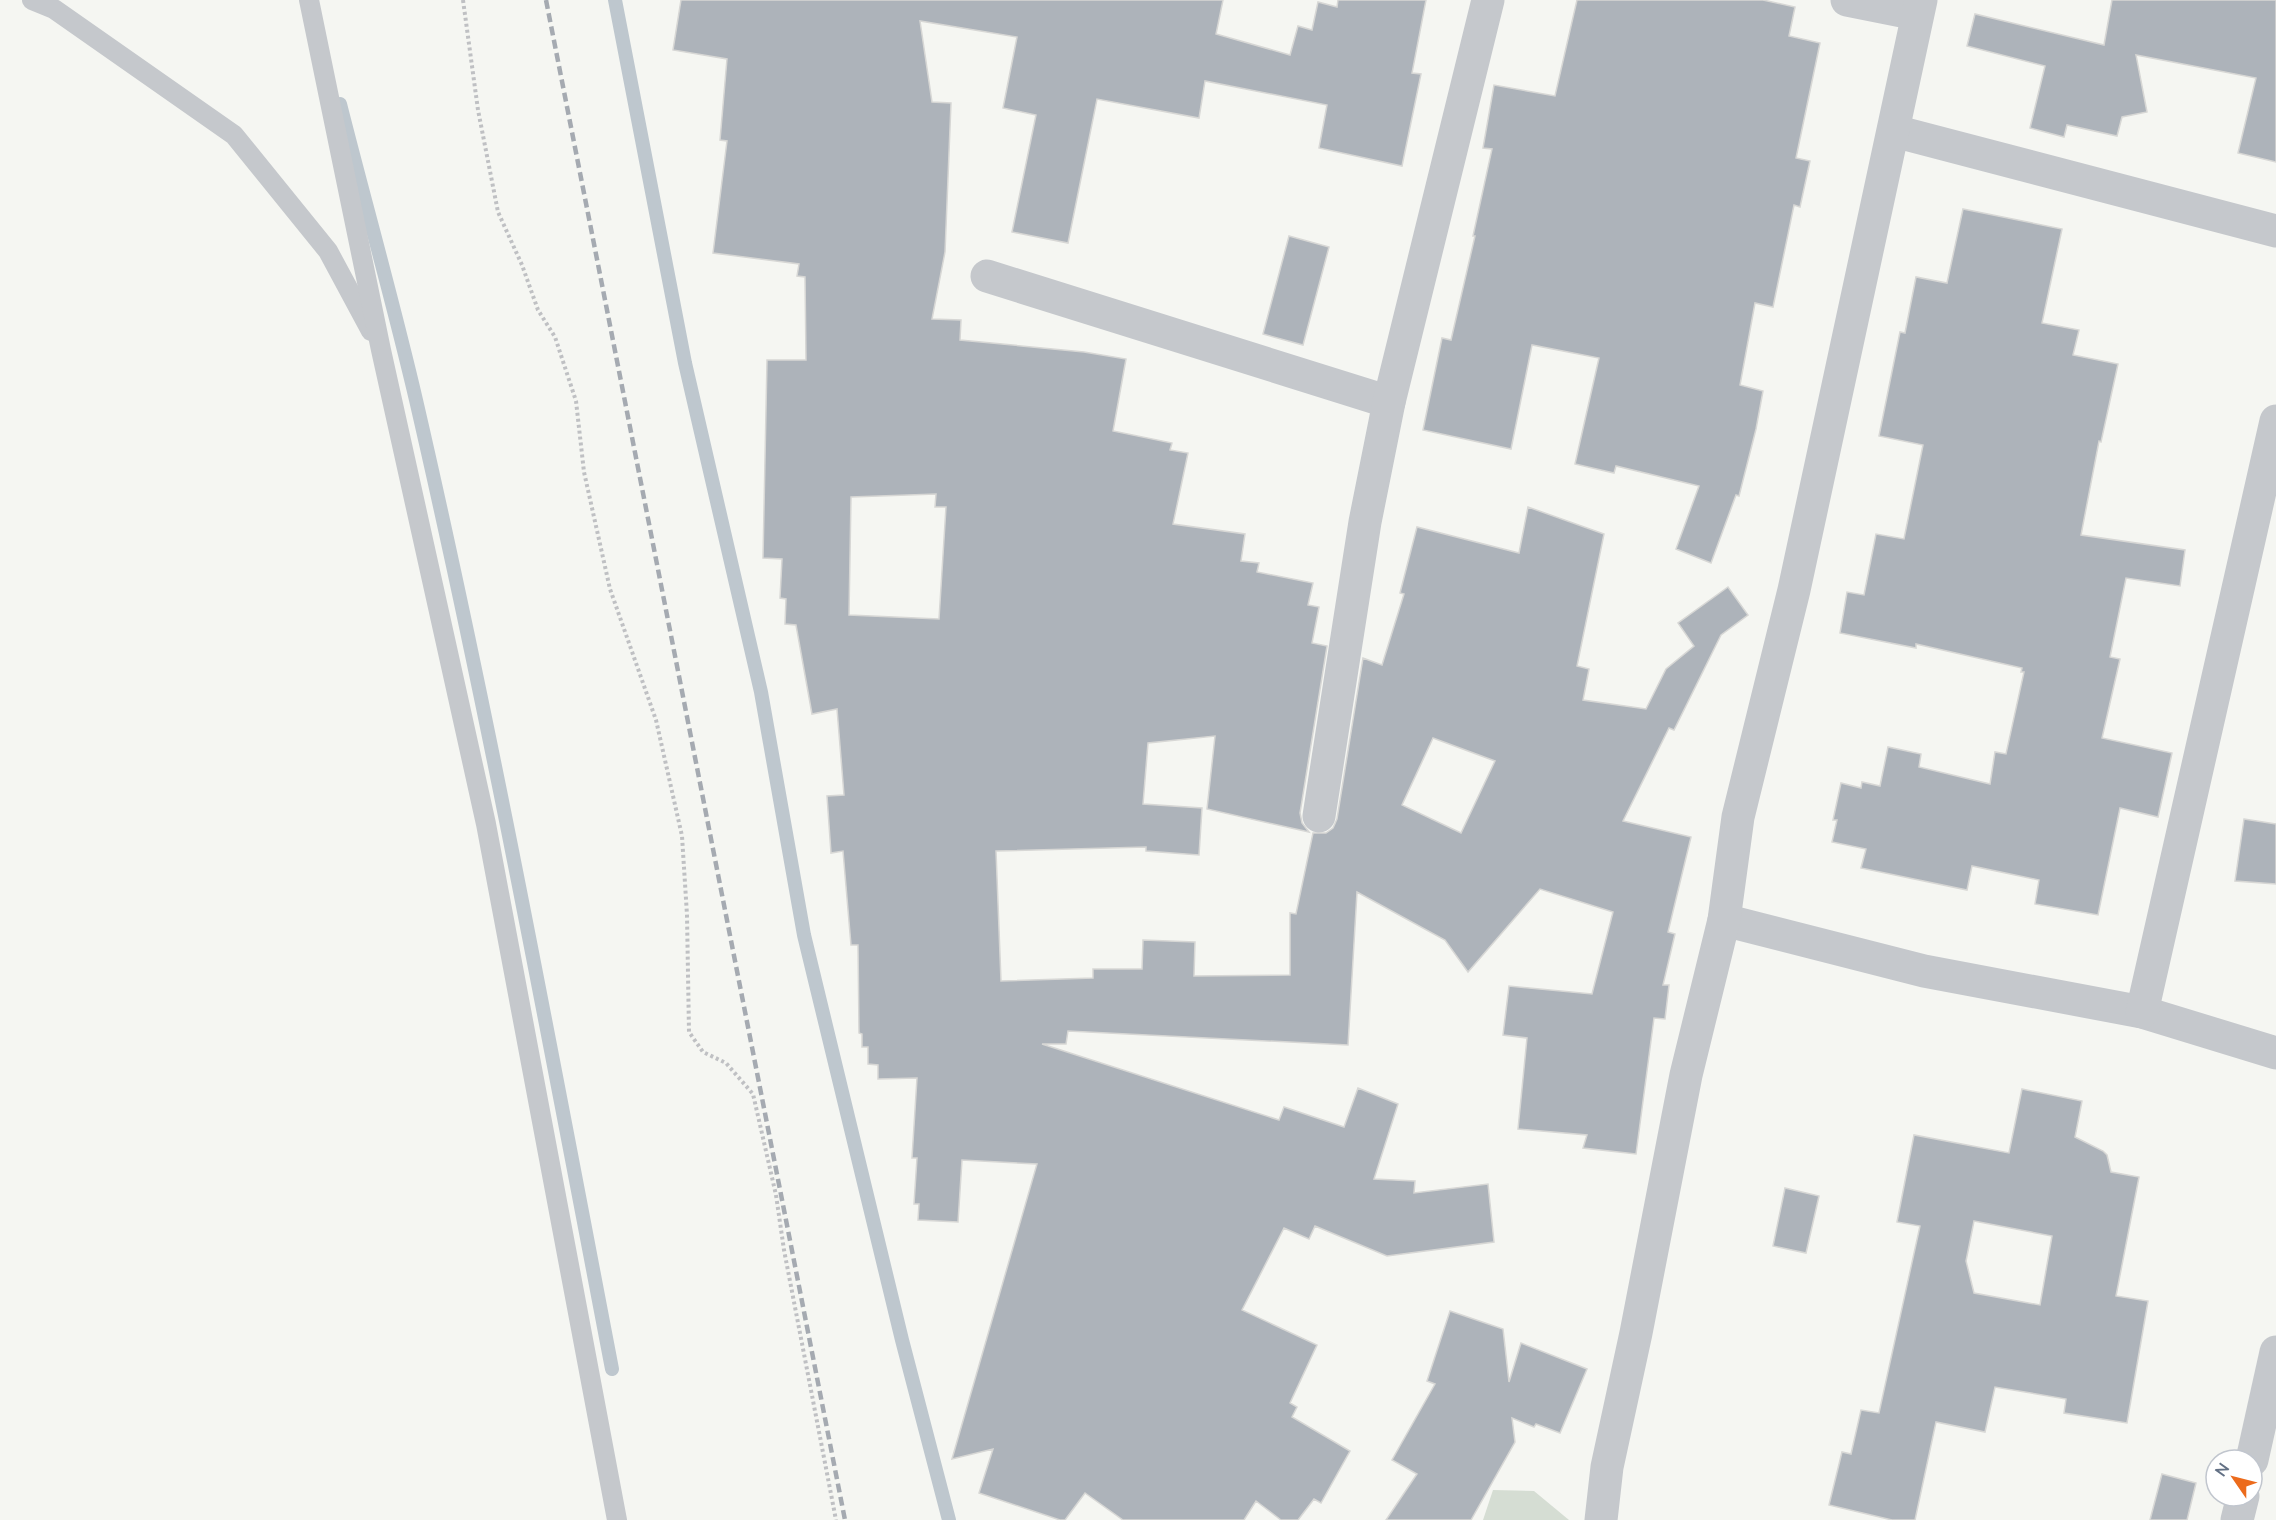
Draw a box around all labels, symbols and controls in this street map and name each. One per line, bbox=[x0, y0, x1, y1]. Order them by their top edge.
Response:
north arrow bbox=[2204, 1448, 2264, 1508]
text: N bbox=[2210, 1459, 2235, 1481]

